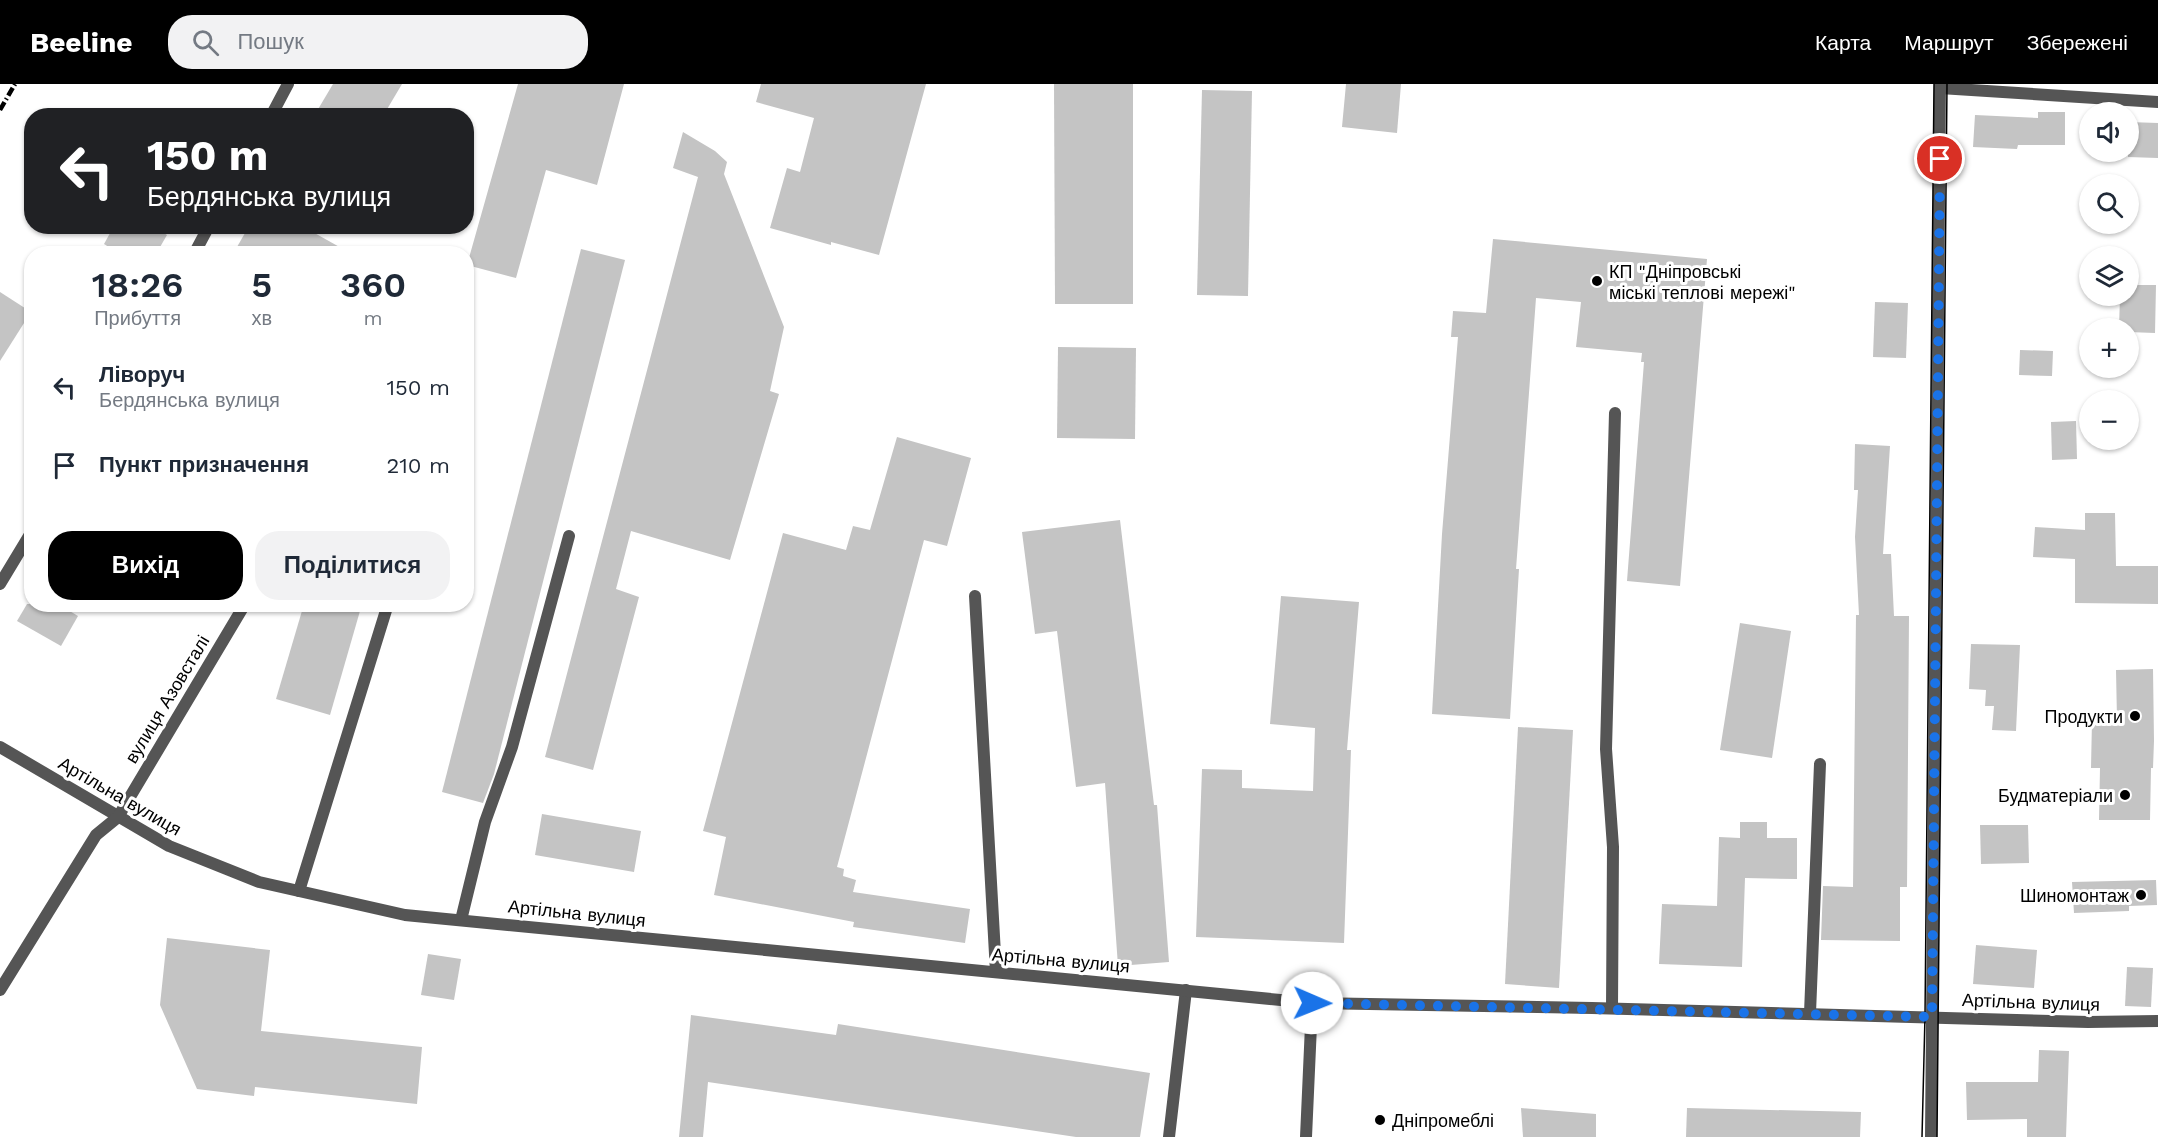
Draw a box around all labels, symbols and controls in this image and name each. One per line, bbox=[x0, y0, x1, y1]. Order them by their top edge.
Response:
search box bbox=[168, 15, 588, 69]
text: Beeline bbox=[30, 26, 132, 59]
icon: search bbox=[189, 26, 222, 59]
text: Пошук bbox=[237, 29, 304, 54]
text: Карта bbox=[1815, 30, 1871, 55]
text: Маршрут bbox=[1904, 30, 1994, 55]
text: Збережені bbox=[2027, 30, 2128, 55]
map controls bbox=[2079, 102, 2139, 450]
button: sound bbox=[2079, 102, 2139, 162]
text: 150 m bbox=[147, 131, 268, 180]
icon: left bbox=[48, 132, 126, 210]
pin bbox=[1914, 133, 1965, 184]
icon: arrive bbox=[1923, 142, 1956, 175]
button: search bbox=[2079, 174, 2139, 234]
text: Бердянська вулиця bbox=[147, 181, 391, 213]
button: layers bbox=[2079, 246, 2139, 306]
place label: КП "Дніпровські міські теплові мережі" bbox=[1609, 261, 1795, 303]
text: 18:26 bbox=[92, 264, 183, 306]
text: 5 bbox=[251, 264, 272, 306]
text: 360 bbox=[340, 264, 406, 306]
marker: КП "Дніпровські міські теплові мережі" bbox=[1590, 274, 1604, 288]
text: Прибуття bbox=[94, 306, 181, 330]
text: хв bbox=[251, 306, 272, 330]
text: m bbox=[364, 306, 383, 330]
button: + bbox=[2079, 318, 2139, 378]
text: Ліворуч bbox=[99, 362, 185, 387]
icon: left bbox=[48, 371, 81, 404]
text: 150 m bbox=[386, 375, 450, 400]
text: Бердянська вулиця bbox=[99, 388, 280, 412]
button: − bbox=[2079, 390, 2139, 450]
icon: arrive bbox=[48, 449, 81, 482]
text: Пункт призначення bbox=[99, 452, 309, 477]
text: 210 m bbox=[386, 453, 450, 478]
button: Вихід bbox=[48, 531, 243, 600]
button: Поділитися bbox=[255, 531, 450, 600]
street label: вулиця Азовсталі bbox=[121, 631, 213, 767]
place label: Продукти bbox=[2045, 706, 2123, 727]
marker: Продукти bbox=[2128, 709, 2142, 723]
street label: Артільна вулиця bbox=[55, 752, 185, 840]
place label: Будматеріали bbox=[1998, 785, 2113, 806]
marker: Будматеріали bbox=[2118, 788, 2132, 802]
place label: Шиномонтаж bbox=[2020, 885, 2129, 906]
marker: Шиномонтаж bbox=[2134, 888, 2148, 902]
street label: Артільна вулиця bbox=[507, 895, 647, 931]
street label: Артільна вулиця bbox=[991, 944, 1131, 976]
position arrow bbox=[1280, 971, 1344, 1035]
street label: Артільна вулиця bbox=[1962, 989, 2100, 1015]
place label: Дніпромеблі bbox=[1392, 1110, 1494, 1131]
marker: Дніпромеблі bbox=[1373, 1113, 1387, 1127]

